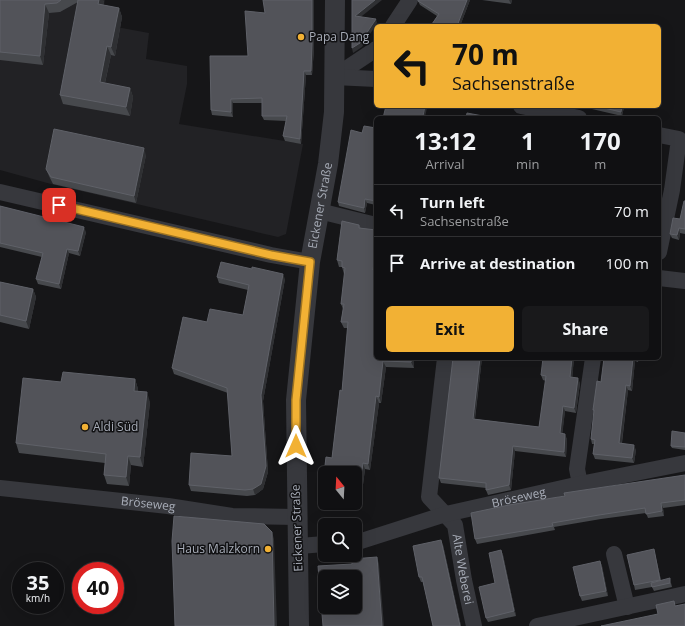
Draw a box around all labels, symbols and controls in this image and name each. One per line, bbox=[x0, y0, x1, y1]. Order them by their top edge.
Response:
place label: Papa Dang bbox=[309, 28, 370, 45]
marker: Papa Dang bbox=[296, 32, 306, 42]
text: 70 m bbox=[452, 35, 519, 73]
icon: left bbox=[386, 40, 438, 92]
text: Sachsenstraße bbox=[452, 71, 575, 95]
text: 13:12 bbox=[414, 124, 476, 157]
text: 1 bbox=[521, 124, 535, 157]
text: 170 bbox=[580, 124, 621, 157]
text: Arrival bbox=[425, 155, 465, 173]
text: min bbox=[516, 155, 539, 173]
text: m bbox=[594, 155, 606, 173]
street label: Eickener Straße bbox=[304, 161, 336, 250]
pin bbox=[42, 188, 76, 222]
text: Turn left bbox=[420, 192, 485, 212]
icon: arrive bbox=[48, 194, 70, 216]
icon: left bbox=[386, 200, 408, 222]
text: 70 m bbox=[614, 201, 649, 221]
text: Sachsenstraße bbox=[420, 212, 509, 230]
icon: arrive bbox=[386, 252, 408, 274]
text: Arrive at destination bbox=[420, 253, 575, 273]
text: 100 m bbox=[605, 253, 649, 273]
button: Exit bbox=[386, 306, 514, 352]
button: Share bbox=[522, 306, 649, 352]
place label: Aldi Süd bbox=[93, 418, 138, 435]
marker: Aldi Süd bbox=[80, 422, 90, 432]
position arrow bbox=[275, 425, 317, 467]
north arrow bbox=[318, 466, 362, 510]
map controls bbox=[318, 466, 362, 614]
street label: Bröseweg bbox=[490, 483, 548, 512]
street label: Eickener Straße bbox=[286, 484, 307, 572]
street label: Bröseweg bbox=[120, 492, 177, 515]
button: search bbox=[318, 518, 362, 562]
street label: Alte Weberei bbox=[449, 533, 478, 606]
place label: Haus Malzkorn bbox=[176, 540, 260, 557]
marker: Haus Malzkorn bbox=[263, 544, 273, 554]
speed limit sign: 40 bbox=[72, 562, 124, 614]
text: 35 bbox=[27, 569, 49, 596]
button: layers bbox=[318, 570, 362, 614]
text: km/h bbox=[26, 591, 50, 605]

